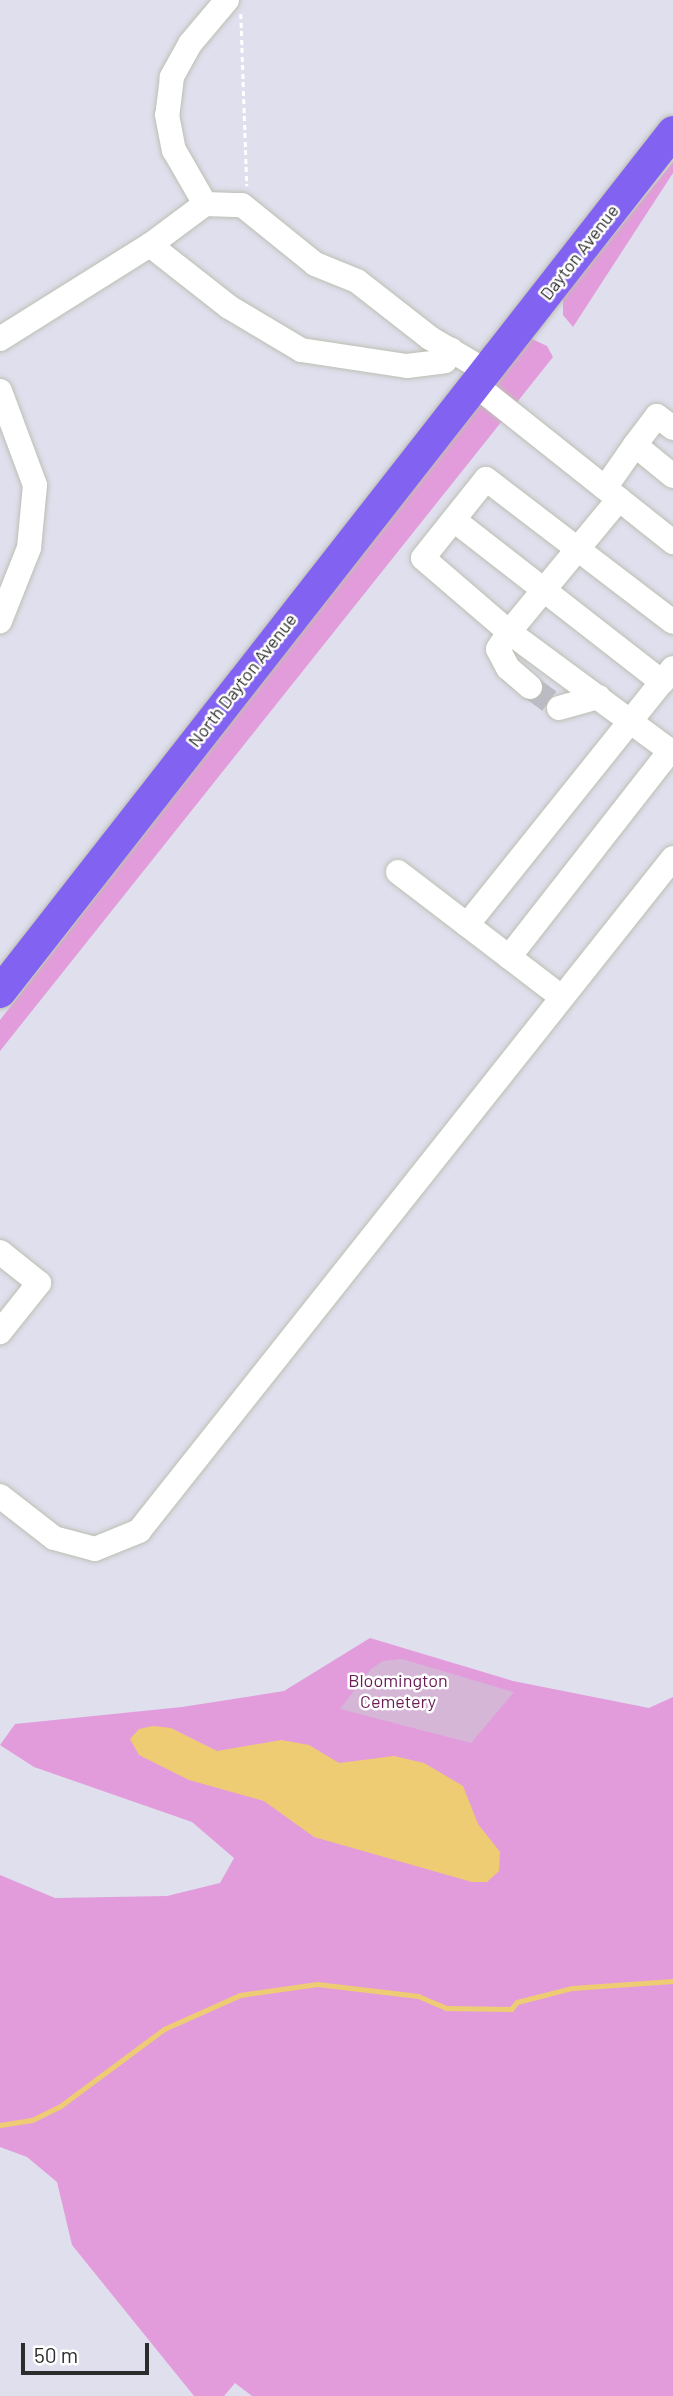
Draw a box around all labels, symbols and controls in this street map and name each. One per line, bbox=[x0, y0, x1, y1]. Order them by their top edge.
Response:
street label: Dayton Avenue bbox=[535, 200, 623, 304]
street label: North Dayton Avenue bbox=[183, 609, 301, 751]
park label: Bloomington Cemetery bbox=[348, 1670, 448, 1712]
scale bar bbox=[24, 2330, 152, 2374]
text: 50 m bbox=[34, 2342, 78, 2367]

